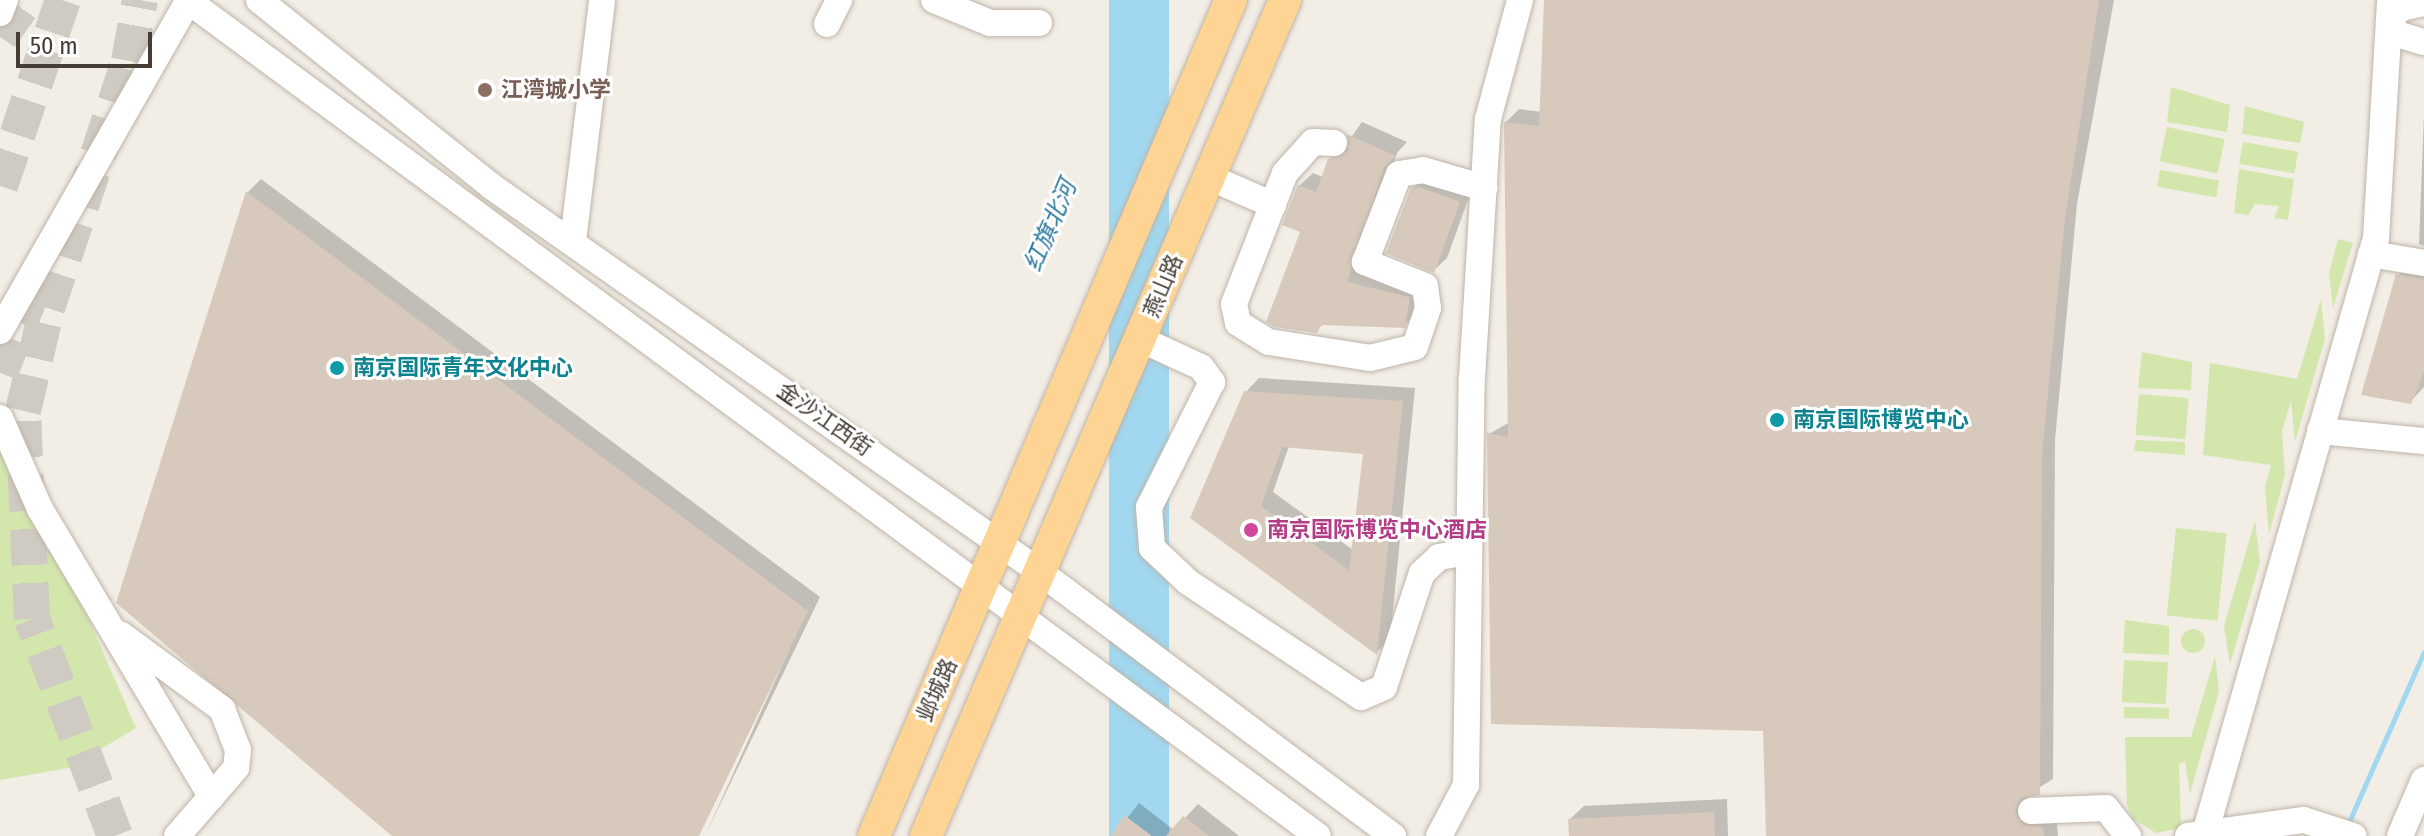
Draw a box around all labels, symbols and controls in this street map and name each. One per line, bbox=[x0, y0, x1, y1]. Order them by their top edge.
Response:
scale bar bbox=[20, 16, 156, 66]
text: 50 m bbox=[30, 32, 78, 60]
place label: 江湾城小学 bbox=[501, 77, 611, 103]
marker: 江湾城小学 bbox=[476, 81, 494, 99]
water label: 红旗北河 bbox=[1019, 176, 1083, 276]
street label: 燕山路 bbox=[1138, 250, 1188, 322]
place label: 南京国际青年文化中心 bbox=[353, 355, 573, 381]
marker: 南京国际青年文化中心 bbox=[328, 359, 346, 377]
street label: 金沙江西街 bbox=[772, 377, 878, 461]
place label: 南京国际博览中心 bbox=[1793, 407, 1969, 433]
marker: 南京国际博览中心 bbox=[1768, 411, 1786, 429]
place label: 南京国际博览中心酒店 bbox=[1267, 517, 1487, 543]
marker: 南京国际博览中心酒店 bbox=[1242, 521, 1260, 539]
street label: 邺城路 bbox=[912, 654, 962, 726]

